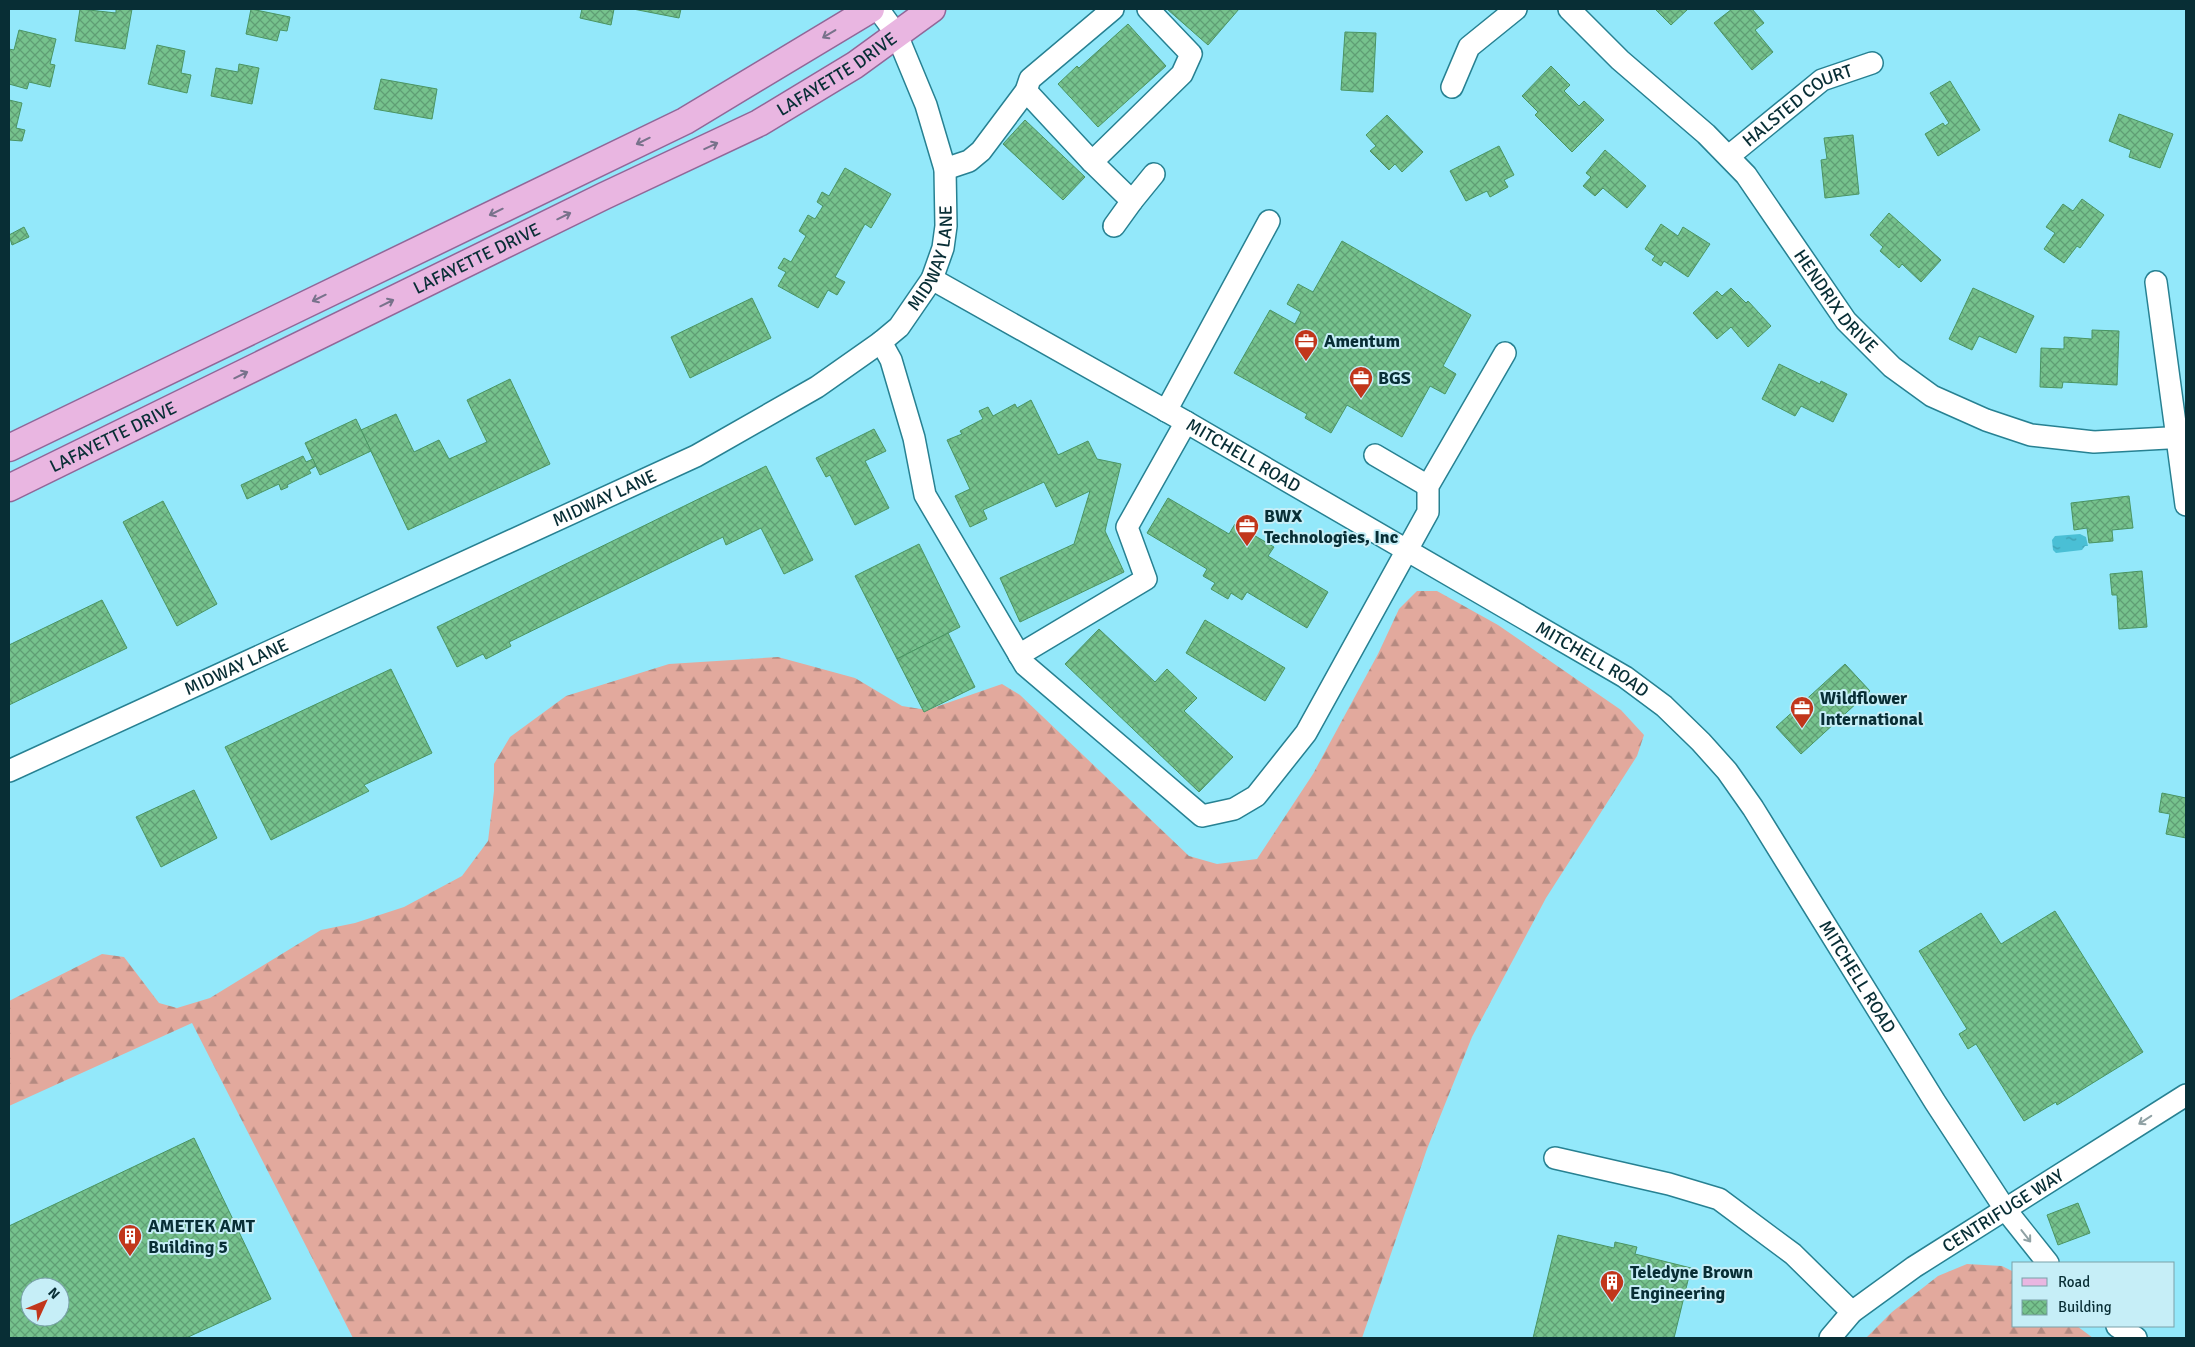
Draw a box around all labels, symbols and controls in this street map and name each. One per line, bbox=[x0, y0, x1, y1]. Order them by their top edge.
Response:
street label: LAFAYETTE DRIVE bbox=[773, 27, 901, 121]
one-way arrow bbox=[822, 29, 836, 39]
street label: HALSTED COURT bbox=[1738, 59, 1855, 151]
one-way arrow bbox=[635, 136, 650, 146]
one-way arrow bbox=[703, 140, 718, 150]
street label: MIDWAY LANE bbox=[903, 205, 957, 315]
one-way arrow bbox=[489, 208, 504, 217]
one-way arrow bbox=[557, 211, 572, 221]
street label: LAFAYETTE DRIVE bbox=[410, 218, 544, 299]
street label: HENDRIX DRIVE bbox=[1789, 245, 1883, 358]
one-way arrow bbox=[311, 293, 326, 303]
one-way arrow bbox=[379, 298, 394, 307]
office icon: Amentum bbox=[1293, 328, 1319, 362]
place label: Amentum bbox=[1324, 330, 1400, 352]
office icon: BGS bbox=[1348, 365, 1374, 399]
place label: BGS bbox=[1378, 367, 1411, 389]
one-way arrow bbox=[234, 370, 249, 380]
street label: LAFAYETTE DRIVE bbox=[46, 396, 180, 477]
street label: MITCHELL ROAD bbox=[1182, 414, 1305, 497]
street label: MIDWAY LANE bbox=[549, 465, 660, 531]
place label: BWX Technologies, Inc bbox=[1264, 505, 1399, 548]
office icon: BWX Technologies, Inc bbox=[1234, 513, 1260, 547]
street label: MITCHELL ROAD bbox=[1532, 616, 1653, 702]
street label: MIDWAY LANE bbox=[181, 633, 292, 700]
place label: Wildflower International bbox=[1820, 687, 1924, 730]
office icon: Wildflower International bbox=[1789, 695, 1815, 729]
street label: MITCHELL ROAD bbox=[1814, 916, 1901, 1037]
one-way arrow bbox=[2138, 1115, 2152, 1125]
street label: CENTRIFUGE WAY bbox=[1938, 1164, 2068, 1257]
place label: AMETEK AMT Building 5 bbox=[148, 1215, 256, 1258]
building icon: AMETEK AMT Building 5 bbox=[117, 1223, 143, 1257]
one-way arrow bbox=[2021, 1229, 2032, 1242]
place label: Teledyne Brown Engineering bbox=[1630, 1261, 1753, 1304]
legend bbox=[2012, 1262, 2175, 1327]
building icon: Teledyne Brown Engineering bbox=[1599, 1269, 1625, 1303]
text: Road bbox=[2058, 1273, 2090, 1291]
north arrow bbox=[20, 1277, 70, 1327]
text: N bbox=[44, 1284, 63, 1303]
text: Building bbox=[2058, 1298, 2112, 1316]

